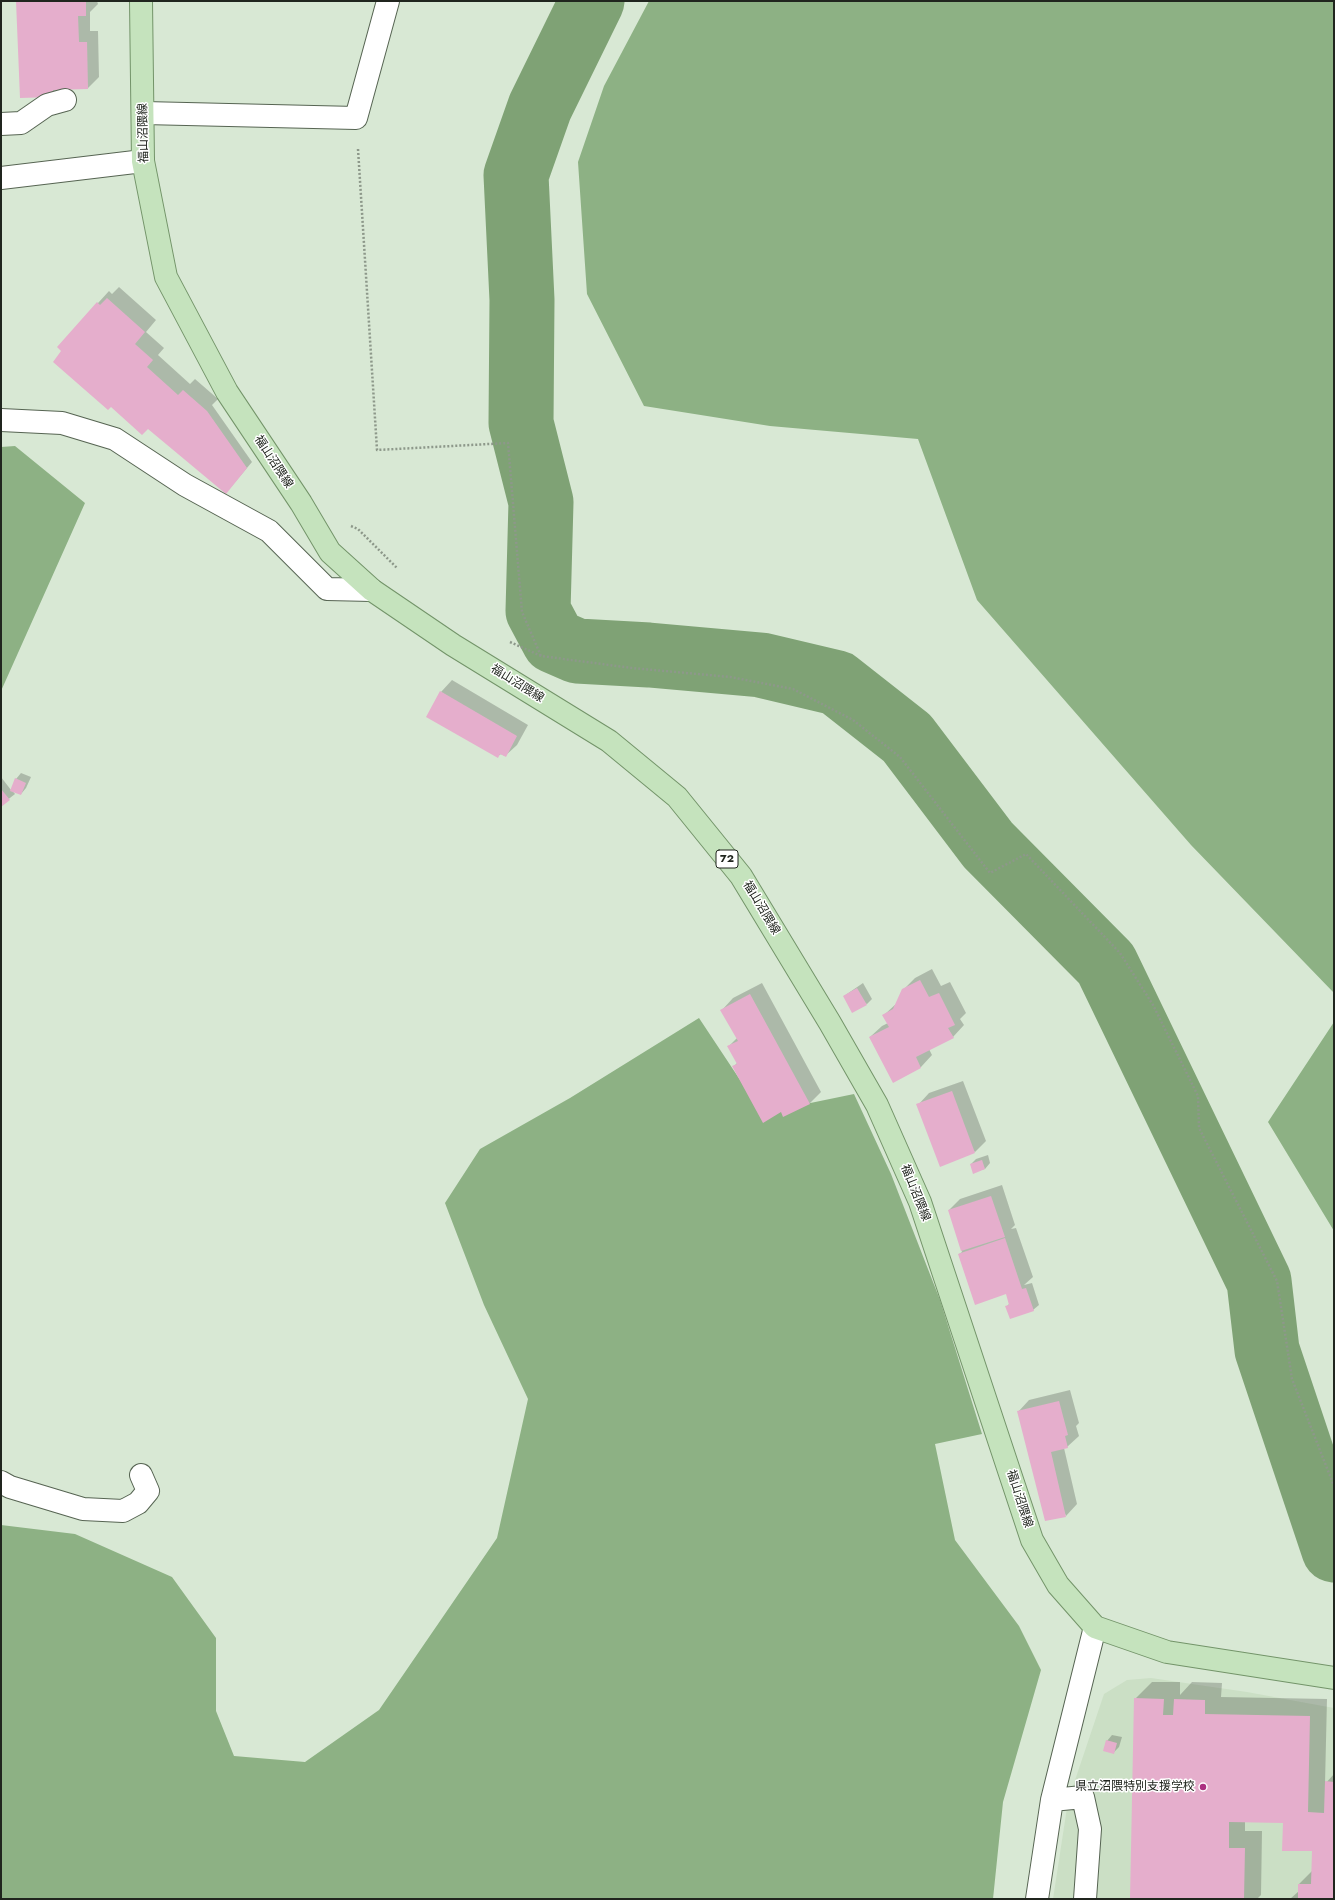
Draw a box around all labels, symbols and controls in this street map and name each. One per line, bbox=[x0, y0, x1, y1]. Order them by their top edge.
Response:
street label: 福山沼隈線 bbox=[136, 103, 152, 163]
street label: 福山沼隈線 bbox=[251, 433, 295, 491]
street label: 福山沼隈線 bbox=[488, 662, 546, 706]
road number: 72 bbox=[716, 850, 738, 868]
street label: 福山沼隈線 bbox=[739, 879, 783, 937]
street label: 福山沼隈線 bbox=[897, 1162, 933, 1224]
street label: 福山沼隈線 bbox=[1003, 1468, 1035, 1530]
place label: 県立沼隈特別支援学校 bbox=[1075, 1780, 1195, 1794]
marker: 県立沼隈特別支援学校 bbox=[1198, 1782, 1208, 1792]

